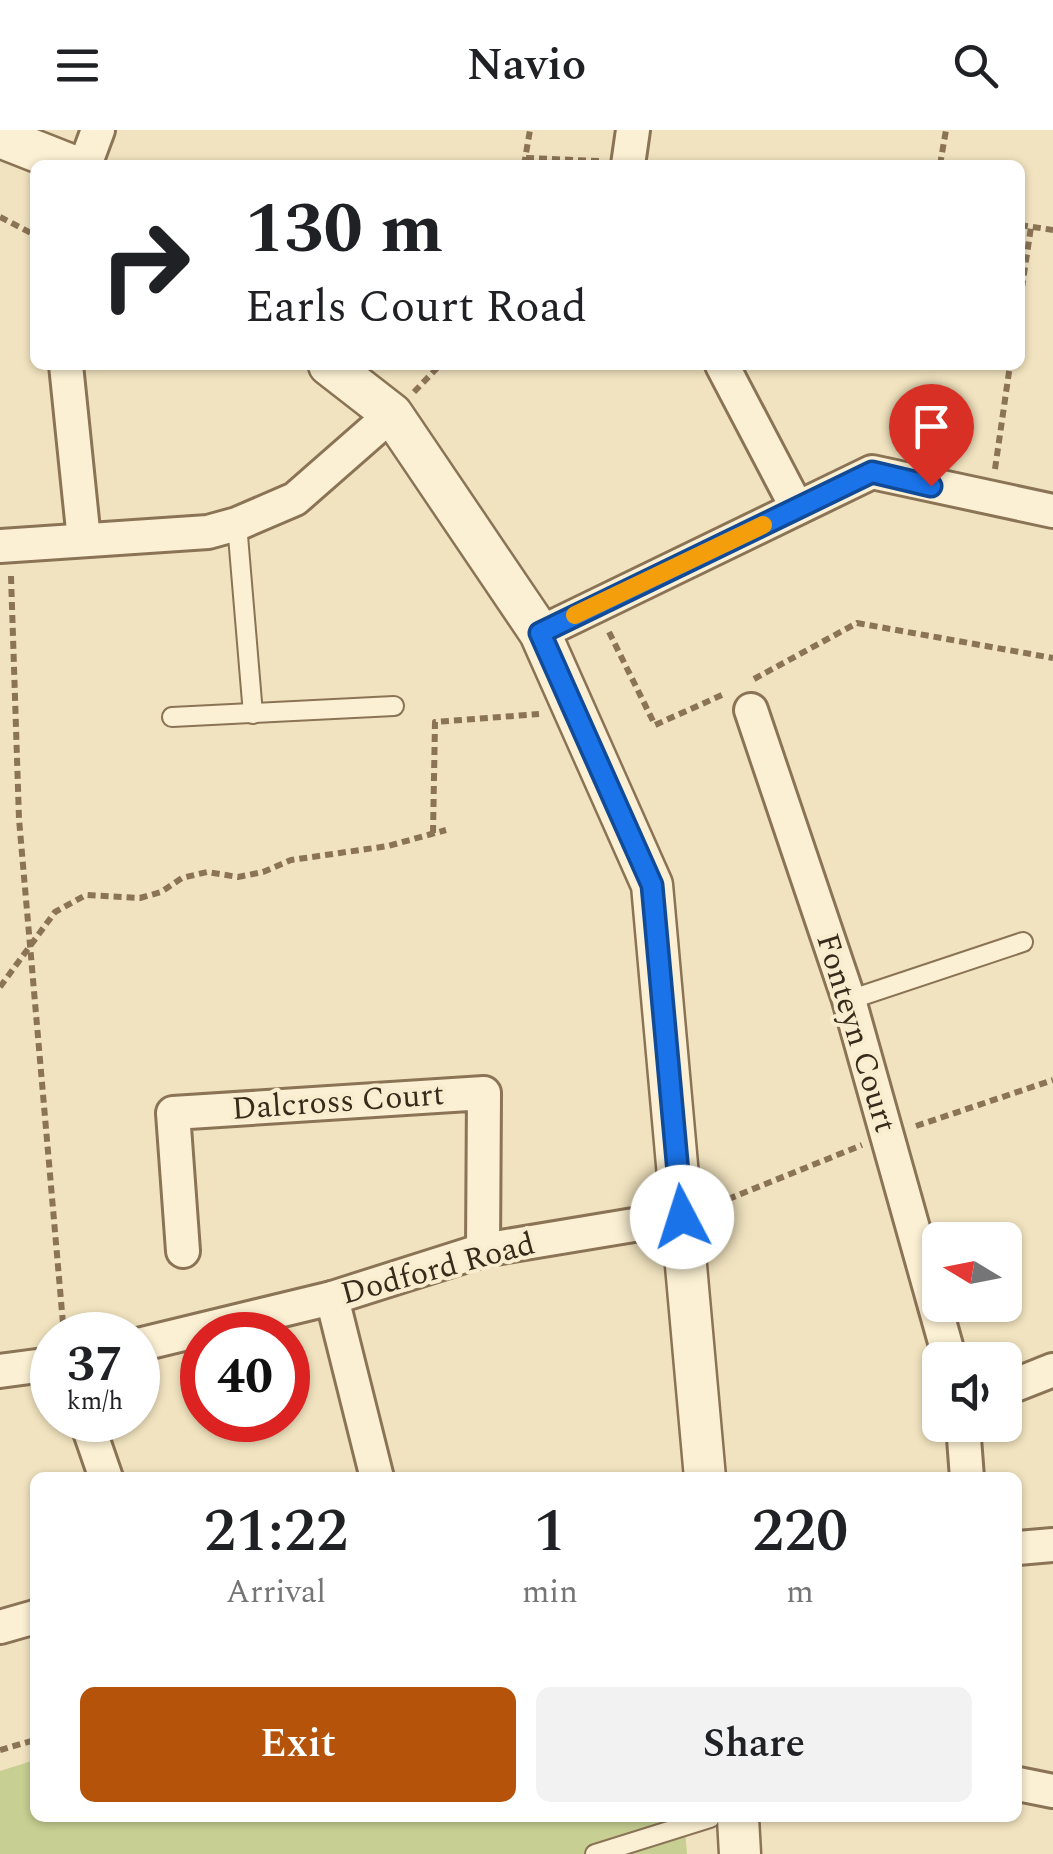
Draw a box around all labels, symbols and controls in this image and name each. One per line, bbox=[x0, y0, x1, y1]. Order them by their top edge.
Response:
text: Navio bbox=[467, 31, 586, 100]
icon: menu bbox=[50, 38, 105, 93]
icon: search bbox=[948, 38, 1003, 93]
text: 130 m bbox=[245, 177, 443, 283]
icon: right bbox=[80, 200, 210, 330]
text: Earls Court Road bbox=[245, 273, 587, 342]
pin bbox=[889, 384, 974, 487]
icon: arrive bbox=[904, 399, 959, 454]
street label: Fonteyn Court bbox=[802, 927, 910, 1139]
street label: Dalcross Court bbox=[230, 1070, 446, 1134]
position arrow bbox=[630, 1165, 734, 1269]
street label: Dodford Road bbox=[336, 1220, 540, 1318]
north arrow bbox=[922, 1222, 1022, 1322]
map controls bbox=[922, 1222, 1022, 1442]
speed limit sign: 40 bbox=[180, 1312, 310, 1442]
text: 37 bbox=[67, 1327, 123, 1403]
button: sound bbox=[922, 1342, 1022, 1442]
text: km/h bbox=[67, 1383, 123, 1421]
text: 21:22 bbox=[204, 1486, 348, 1578]
text: 1 bbox=[534, 1486, 566, 1578]
text: 220 bbox=[752, 1486, 848, 1578]
text: Arrival bbox=[226, 1568, 326, 1617]
text: min bbox=[522, 1568, 578, 1617]
text: m bbox=[786, 1568, 814, 1617]
button: Exit bbox=[80, 1687, 516, 1802]
button: Share bbox=[536, 1687, 972, 1802]

